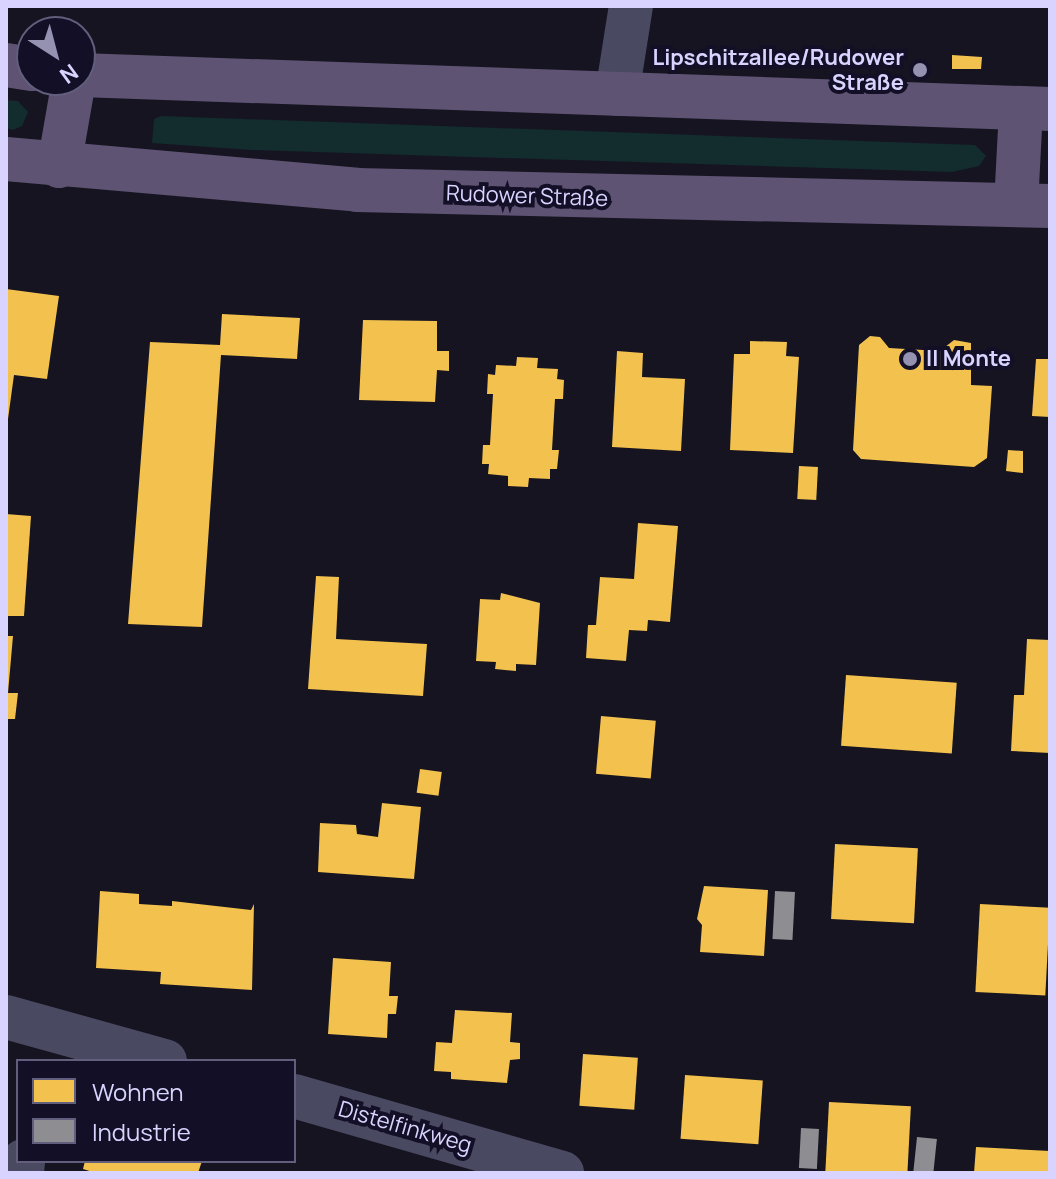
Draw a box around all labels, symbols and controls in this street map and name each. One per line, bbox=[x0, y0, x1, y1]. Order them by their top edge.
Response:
north arrow bbox=[16, 16, 96, 96]
place label: Lipschitzallee/Rudower Straße bbox=[652, 44, 904, 96]
text: N bbox=[54, 57, 84, 91]
marker: Lipschitzallee/Rudower Straße bbox=[911, 61, 929, 79]
street label: Rudower Straße bbox=[445, 180, 609, 212]
place label: Il Monte bbox=[926, 346, 1011, 372]
marker: Il Monte bbox=[901, 350, 919, 368]
legend bbox=[16, 1059, 296, 1163]
text: Wohnen bbox=[92, 1075, 184, 1108]
street label: Distelfinkweg bbox=[335, 1095, 475, 1159]
text: Industrie bbox=[92, 1115, 191, 1148]

